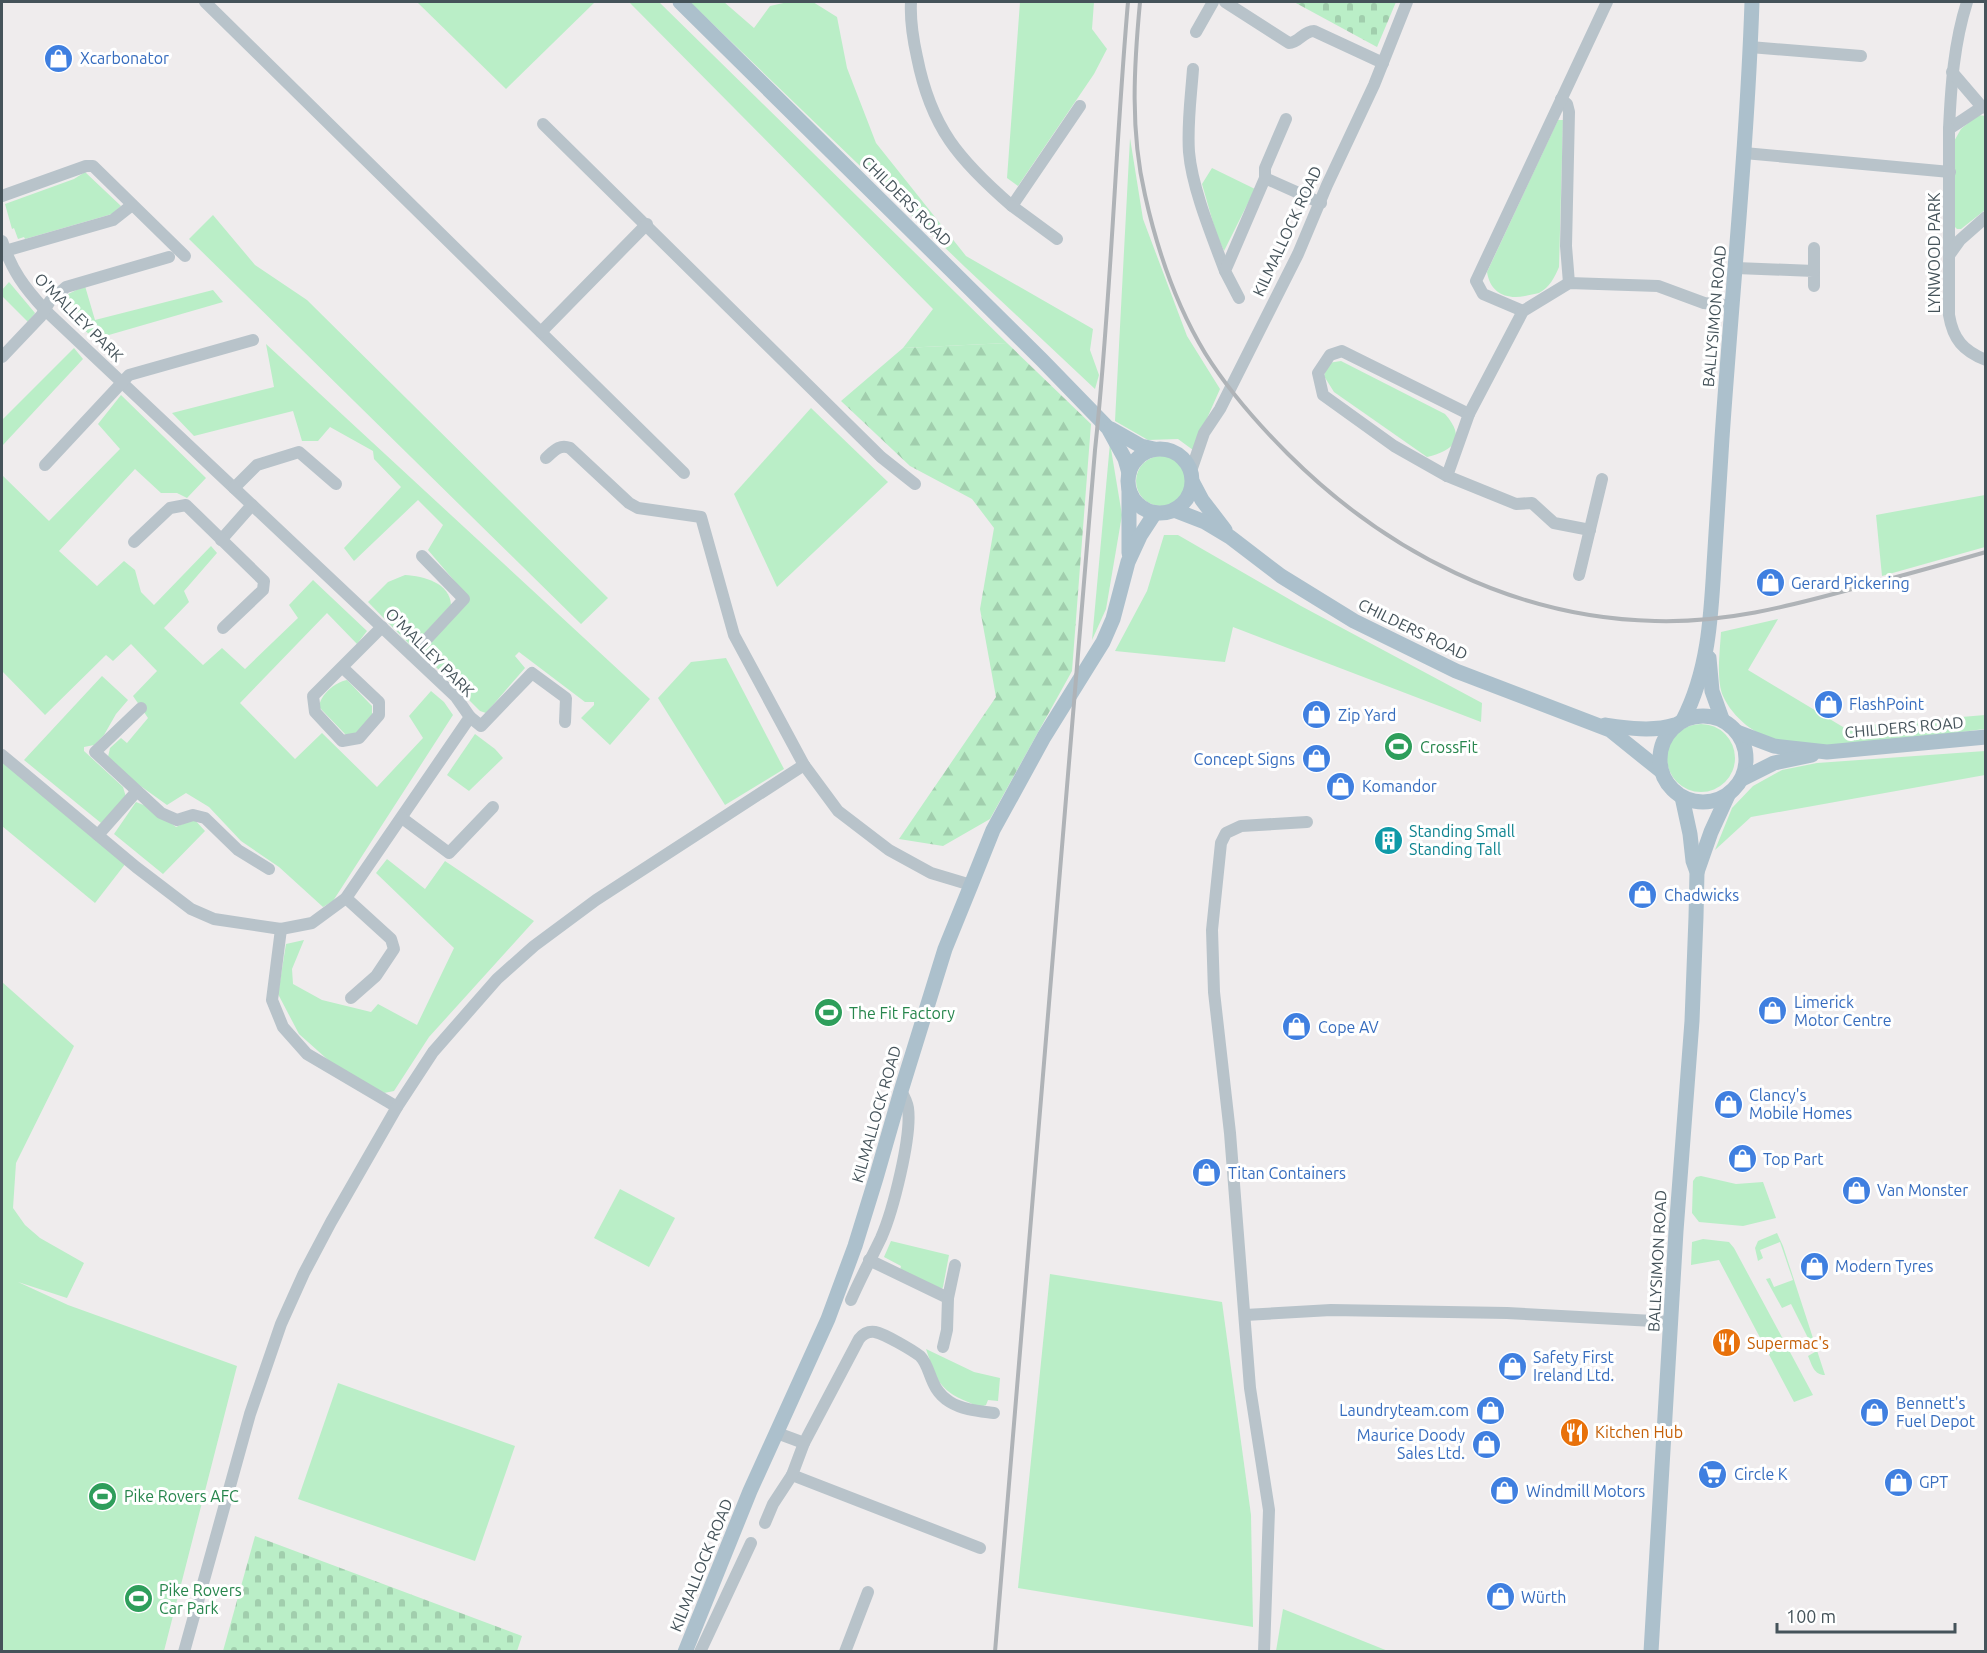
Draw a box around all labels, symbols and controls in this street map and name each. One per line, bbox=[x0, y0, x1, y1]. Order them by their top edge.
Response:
shop icon: Xcarbonator bbox=[43, 42, 75, 74]
place label: Xcarbonator bbox=[80, 49, 169, 67]
street label: CHILDERS ROAD bbox=[858, 152, 956, 250]
street label: KILMALLOCK ROAD bbox=[1249, 163, 1325, 299]
street label: LYNWOOD PARK bbox=[1925, 192, 1943, 313]
street label: BALLYSIMON ROAD bbox=[1699, 244, 1729, 388]
street label: O'MALLEY PARK bbox=[31, 269, 127, 365]
shop icon: Gerard Pickering bbox=[1754, 567, 1786, 599]
place label: Gerard Pickering bbox=[1791, 574, 1910, 592]
street label: CHILDERS ROAD bbox=[1355, 595, 1471, 663]
street label: O'MALLEY PARK bbox=[382, 604, 478, 700]
shop icon: FlashPoint bbox=[1812, 688, 1844, 720]
place label: FlashPoint bbox=[1849, 695, 1925, 713]
shop icon: Zip Yard bbox=[1301, 699, 1333, 731]
place label: Zip Yard bbox=[1338, 706, 1396, 724]
street label: CHILDERS ROAD bbox=[1844, 713, 1964, 741]
sports icon: CrossFit bbox=[1383, 731, 1415, 763]
place label: CrossFit bbox=[1420, 738, 1478, 756]
shop icon: Concept Signs bbox=[1300, 743, 1332, 775]
place label: Concept Signs bbox=[1194, 750, 1295, 768]
shop icon: Komandor bbox=[1325, 770, 1357, 802]
place label: Komandor bbox=[1362, 777, 1437, 795]
place label: Standing Small Standing Tall bbox=[1409, 822, 1515, 858]
building icon: Standing Small Standing Tall bbox=[1372, 824, 1404, 856]
shop icon: Chadwicks bbox=[1627, 879, 1659, 911]
place label: Chadwicks bbox=[1664, 886, 1739, 904]
place label: Limerick Motor Centre bbox=[1794, 993, 1892, 1029]
shop icon: Limerick Motor Centre bbox=[1757, 995, 1789, 1027]
sports icon: The Fit Factory bbox=[812, 997, 844, 1029]
place label: The Fit Factory bbox=[849, 1004, 955, 1022]
shop icon: Cope AV bbox=[1281, 1011, 1313, 1043]
place label: Cope AV bbox=[1318, 1018, 1379, 1036]
street label: KILMALLOCK ROAD bbox=[848, 1043, 904, 1185]
place label: Clancy's Mobile Homes bbox=[1749, 1086, 1852, 1122]
shop icon: Clancy's Mobile Homes bbox=[1712, 1088, 1744, 1120]
shop icon: Top Part bbox=[1726, 1143, 1758, 1175]
place label: Top Part bbox=[1763, 1150, 1824, 1168]
shop icon: Titan Containers bbox=[1191, 1157, 1223, 1189]
place label: Titan Containers bbox=[1228, 1164, 1346, 1182]
shop icon: Van Monster bbox=[1840, 1174, 1872, 1206]
place label: Van Monster bbox=[1877, 1181, 1968, 1199]
street label: BALLYSIMON ROAD bbox=[1644, 1190, 1670, 1332]
shop icon: Modern Tyres bbox=[1798, 1250, 1830, 1282]
place label: Modern Tyres bbox=[1835, 1257, 1934, 1275]
restaurant icon: Supermac's bbox=[1710, 1327, 1742, 1359]
place label: Supermac's bbox=[1747, 1334, 1829, 1352]
place label: Safety First Ireland Ltd. bbox=[1533, 1348, 1615, 1384]
shop icon: Safety First Ireland Ltd. bbox=[1496, 1350, 1528, 1382]
shop icon: Laundryteam.com bbox=[1474, 1394, 1506, 1426]
place label: Bennett's Fuel Depot bbox=[1896, 1394, 1976, 1430]
shop icon: Bennett's Fuel Depot bbox=[1859, 1396, 1891, 1428]
place label: Laundryteam.com bbox=[1339, 1401, 1469, 1419]
restaurant icon: Kitchen Hub bbox=[1558, 1416, 1590, 1448]
place label: Kitchen Hub bbox=[1595, 1423, 1683, 1441]
place label: Maurice Doody Sales Ltd. bbox=[1357, 1426, 1465, 1462]
shop icon: Maurice Doody Sales Ltd. bbox=[1470, 1428, 1502, 1460]
supermarket icon: Circle K bbox=[1697, 1458, 1729, 1490]
place label: Circle K bbox=[1734, 1465, 1788, 1483]
shop icon: GPT bbox=[1882, 1466, 1914, 1498]
place label: GPT bbox=[1919, 1473, 1948, 1491]
shop icon: Windmill Motors bbox=[1489, 1475, 1521, 1507]
sports icon: Pike Rovers AFC bbox=[87, 1480, 119, 1512]
place label: Windmill Motors bbox=[1526, 1482, 1645, 1500]
place label: Pike Rovers AFC bbox=[124, 1487, 239, 1505]
street label: KILMALLOCK ROAD bbox=[666, 1496, 736, 1634]
place label: Pike Rovers Car Park bbox=[159, 1581, 242, 1617]
shop icon: Würth bbox=[1484, 1581, 1516, 1613]
sports icon: Pike Rovers Car Park bbox=[122, 1583, 154, 1615]
place label: Würth bbox=[1521, 1588, 1566, 1606]
scale bar bbox=[1777, 1596, 1956, 1634]
text: 100 m bbox=[1786, 1606, 1836, 1626]

